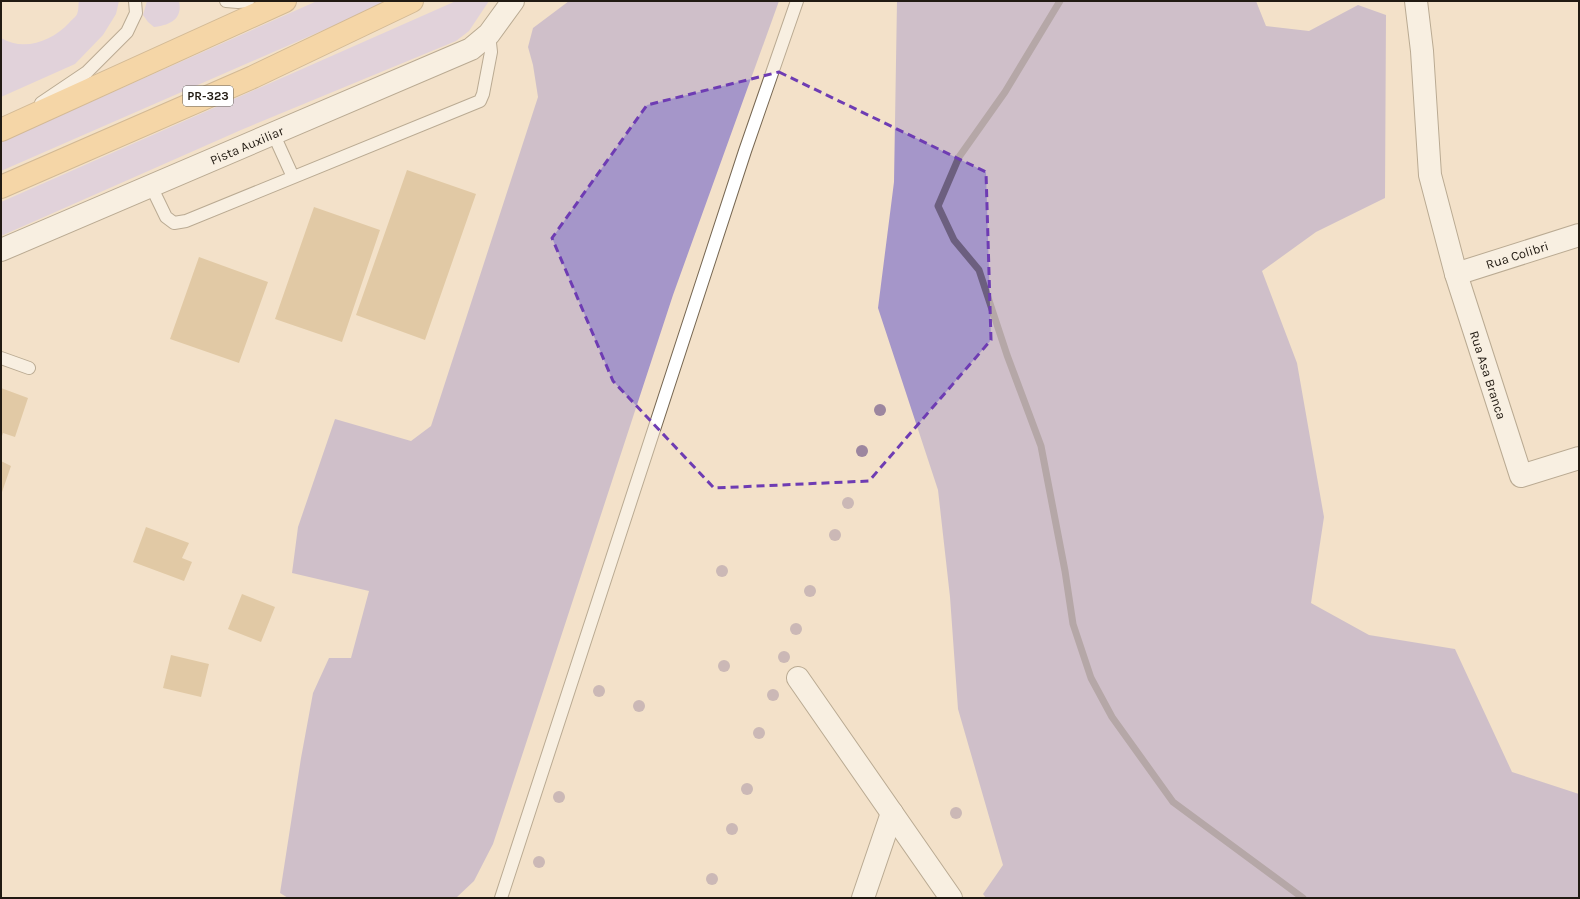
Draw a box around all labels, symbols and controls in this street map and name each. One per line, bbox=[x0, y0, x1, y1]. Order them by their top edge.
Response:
road number: PR-323 bbox=[183, 86, 233, 106]
street label: Pista Auxiliar bbox=[208, 123, 286, 167]
street label: Rua Colibri bbox=[1484, 238, 1550, 272]
street label: Rua Asa Branca bbox=[1467, 329, 1510, 421]

